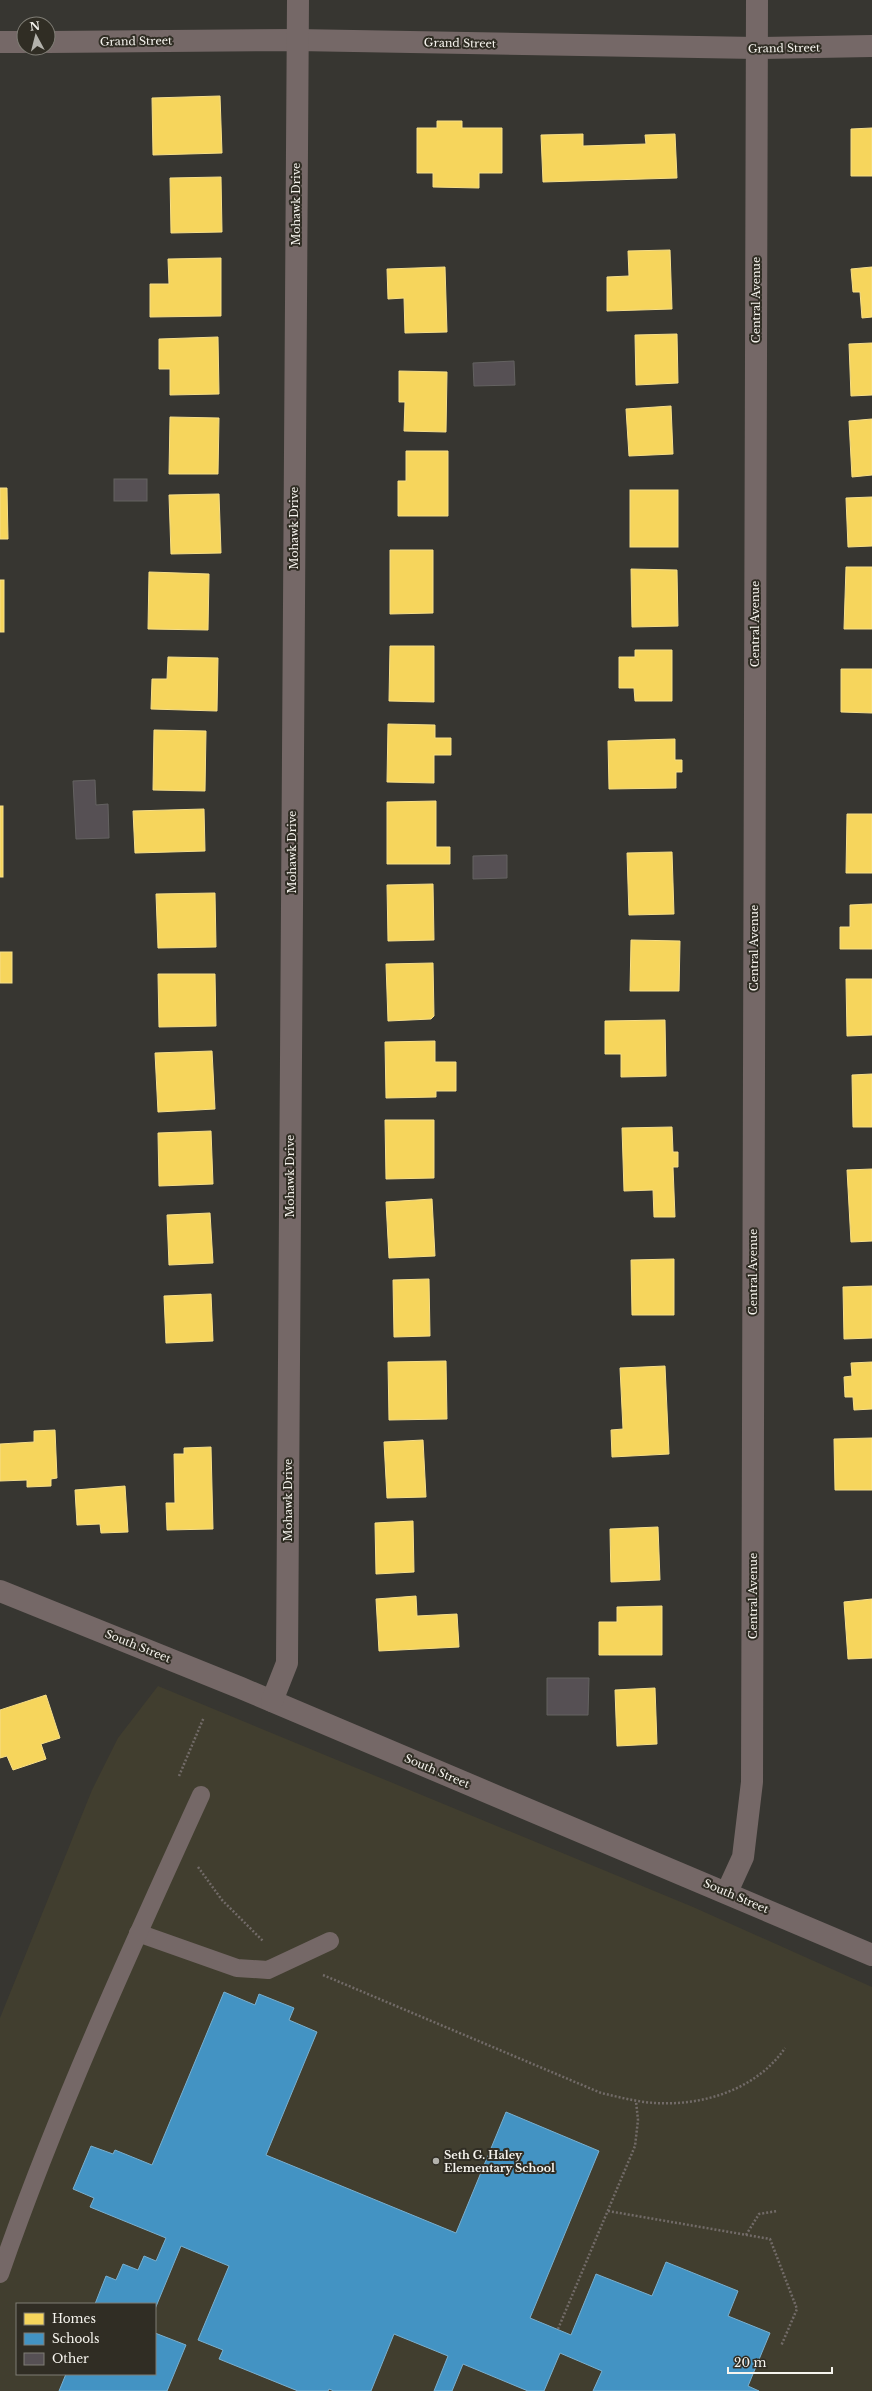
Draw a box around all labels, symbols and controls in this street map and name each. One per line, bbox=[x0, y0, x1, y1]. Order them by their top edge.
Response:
north arrow bbox=[16, 16, 56, 56]
text: N bbox=[29, 18, 41, 34]
street label: Grand Street bbox=[100, 33, 173, 49]
street label: Grand Street bbox=[424, 35, 497, 51]
street label: Grand Street bbox=[748, 40, 821, 56]
street label: Mohawk Drive bbox=[289, 163, 303, 245]
street label: Central Avenue bbox=[749, 257, 763, 343]
street label: Mohawk Drive bbox=[287, 487, 301, 569]
street label: Central Avenue bbox=[748, 581, 762, 667]
street label: Mohawk Drive bbox=[285, 811, 299, 893]
street label: Central Avenue bbox=[747, 905, 761, 991]
street label: Mohawk Drive bbox=[283, 1135, 297, 1217]
street label: Central Avenue bbox=[746, 1229, 760, 1315]
street label: Mohawk Drive bbox=[281, 1459, 295, 1541]
street label: Central Avenue bbox=[746, 1553, 760, 1639]
street label: South Street bbox=[103, 1626, 174, 1666]
street label: South Street bbox=[402, 1751, 473, 1791]
street label: South Street bbox=[701, 1876, 772, 1916]
place label: Seth G. Haley Elementary School bbox=[444, 2148, 555, 2175]
marker: Seth G. Haley Elementary School bbox=[431, 2156, 441, 2166]
legend bbox=[16, 2303, 156, 2375]
text: Homes bbox=[52, 2311, 96, 2326]
text: Schools bbox=[52, 2331, 99, 2346]
scale bar bbox=[728, 2349, 832, 2375]
text: Other bbox=[52, 2351, 89, 2366]
text: 20 m bbox=[734, 2355, 766, 2370]

